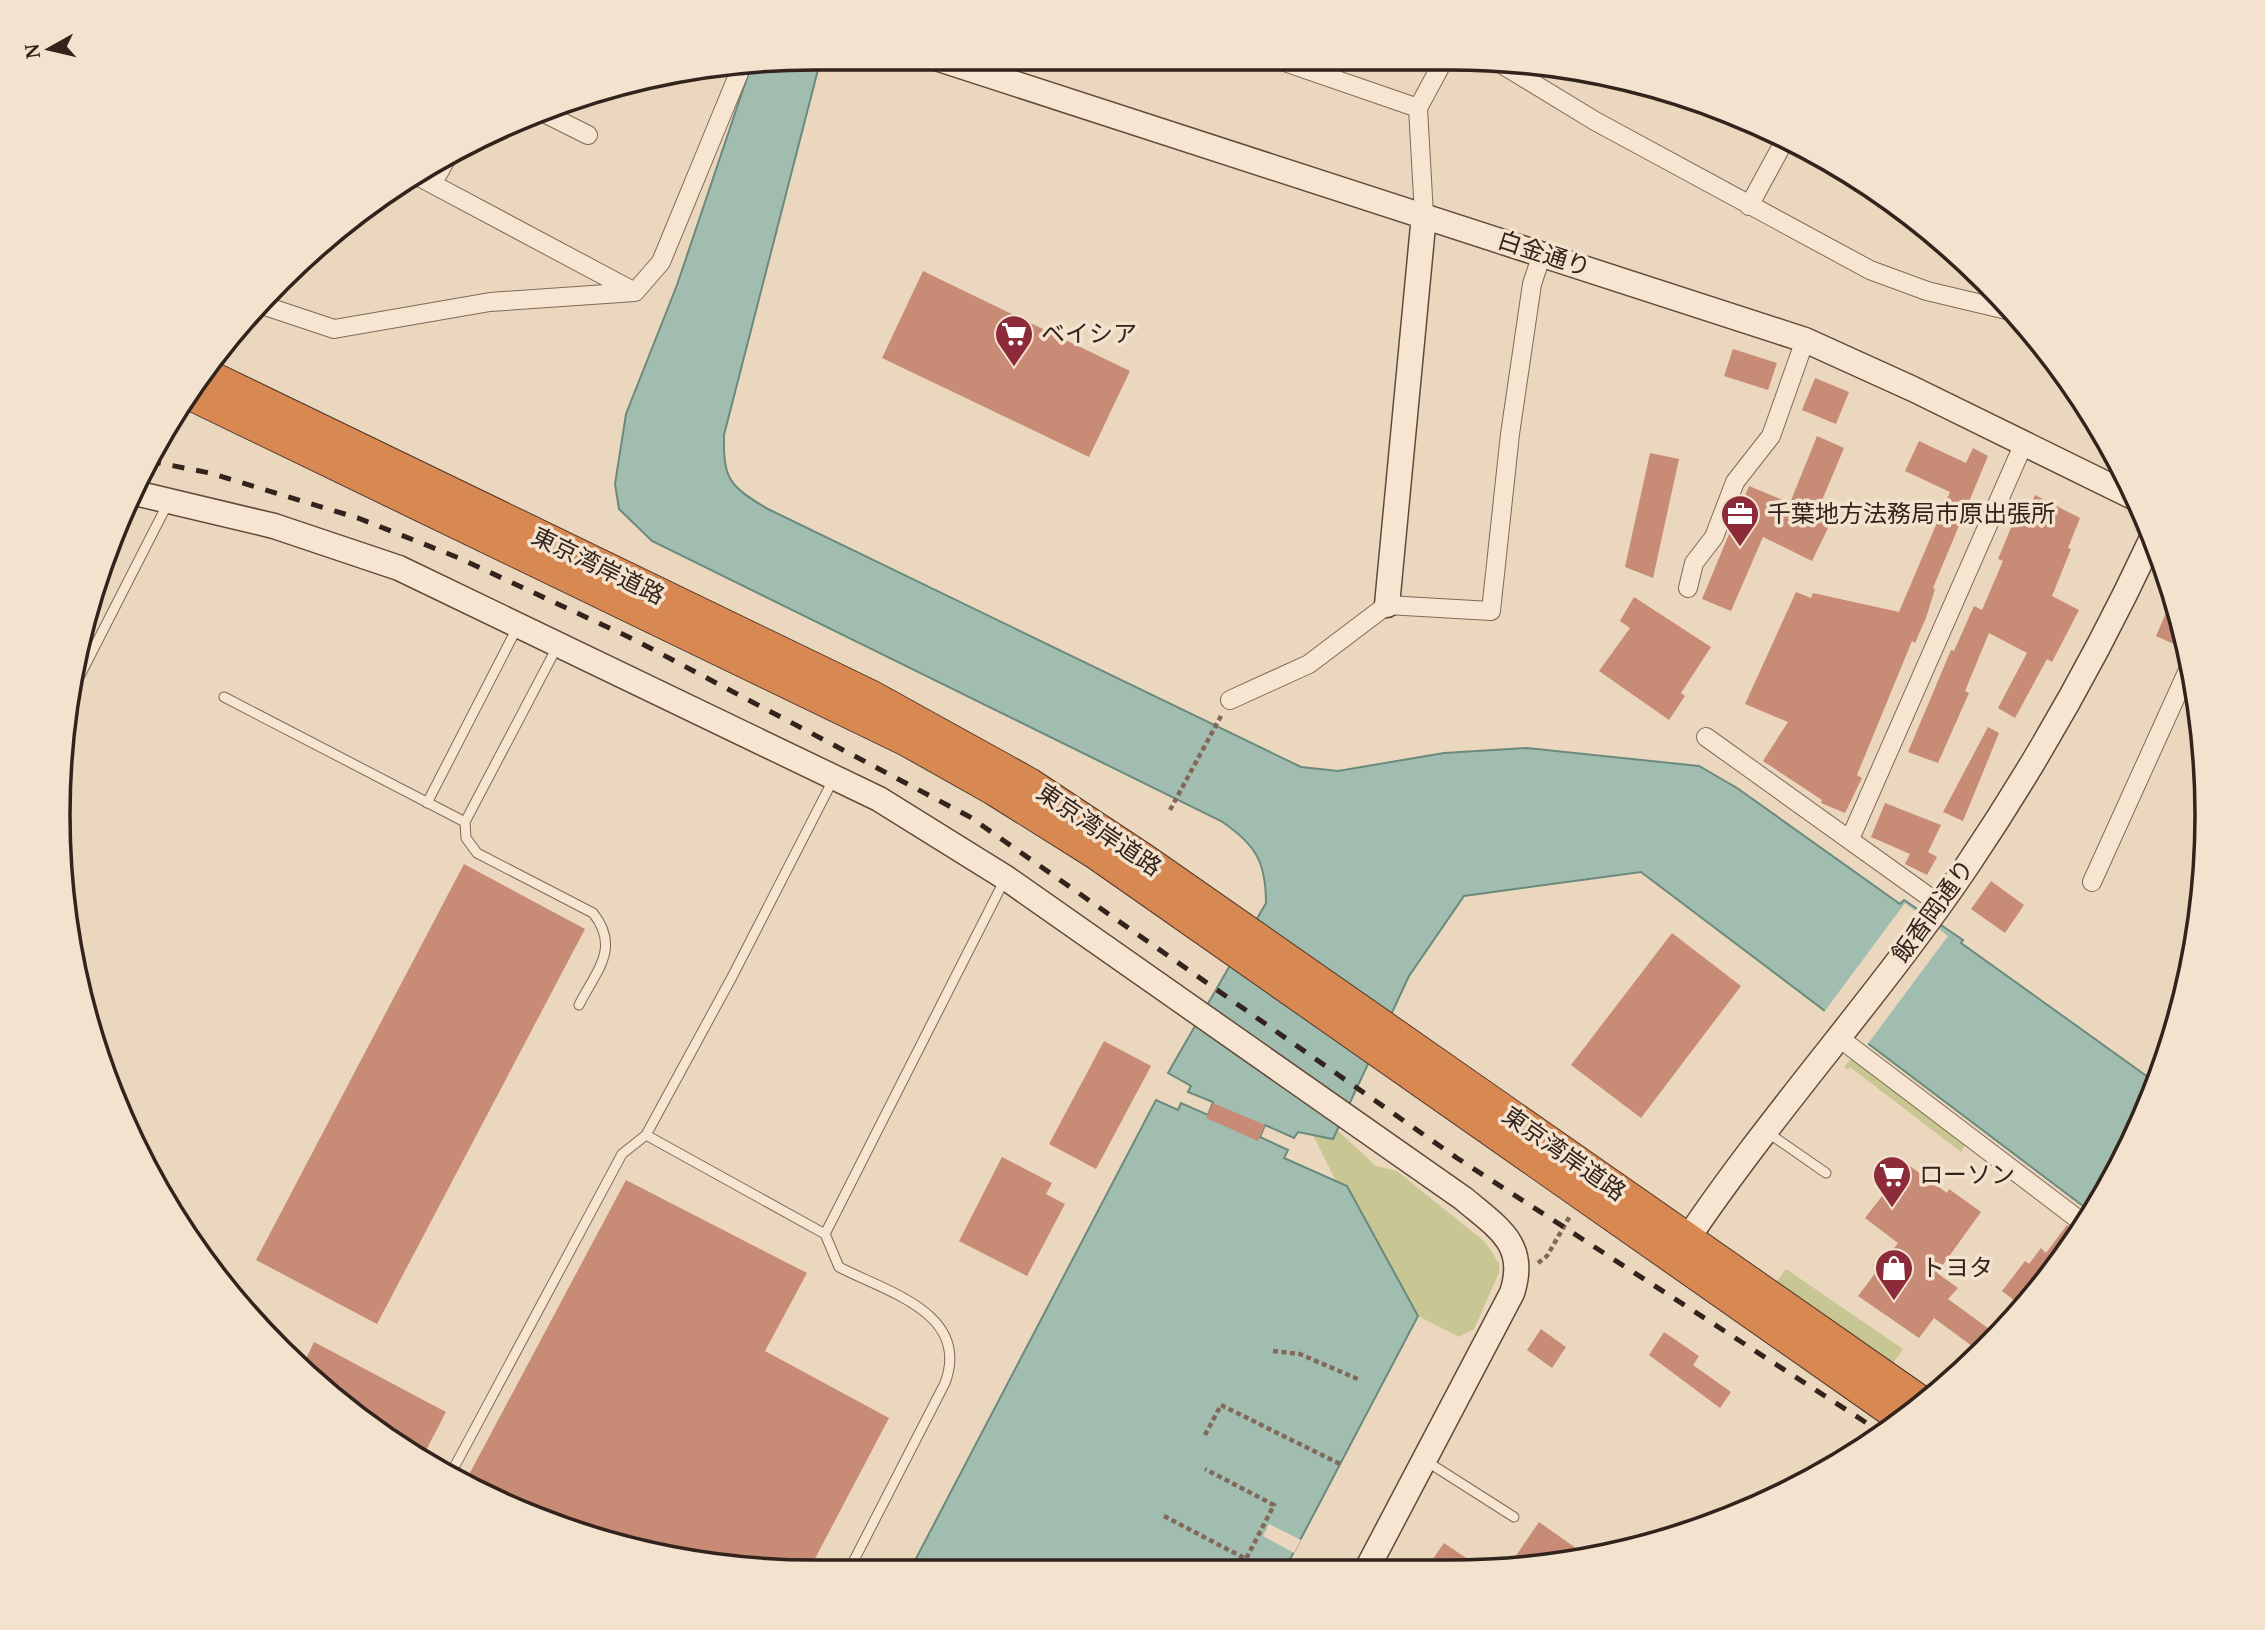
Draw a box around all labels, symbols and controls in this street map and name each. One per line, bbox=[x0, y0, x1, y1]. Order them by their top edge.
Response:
north arrow bbox=[14, 14, 84, 84]
text: N bbox=[18, 42, 46, 61]
street label: 白金通り bbox=[1494, 222, 1595, 283]
supermarket icon: ベイシア bbox=[993, 313, 1035, 368]
place label: ベイシア bbox=[1041, 316, 1137, 349]
office icon: 千葉地方法務局市原出張所 bbox=[1719, 493, 1761, 548]
place label: 千葉地方法務局市原出張所 bbox=[1767, 496, 2055, 529]
street label: 東京湾岸道路 bbox=[527, 518, 671, 611]
street label: 東京湾岸道路 bbox=[1031, 775, 1169, 883]
street label: 飯香岡通り bbox=[1883, 852, 1980, 968]
street label: 東京湾岸道路 bbox=[1496, 1098, 1633, 1208]
supermarket icon: ローソン bbox=[1871, 1154, 1913, 1209]
place label: ローソン bbox=[1919, 1157, 2015, 1190]
shop icon: トヨタ bbox=[1873, 1247, 1915, 1302]
place label: トヨタ bbox=[1921, 1250, 1993, 1283]

